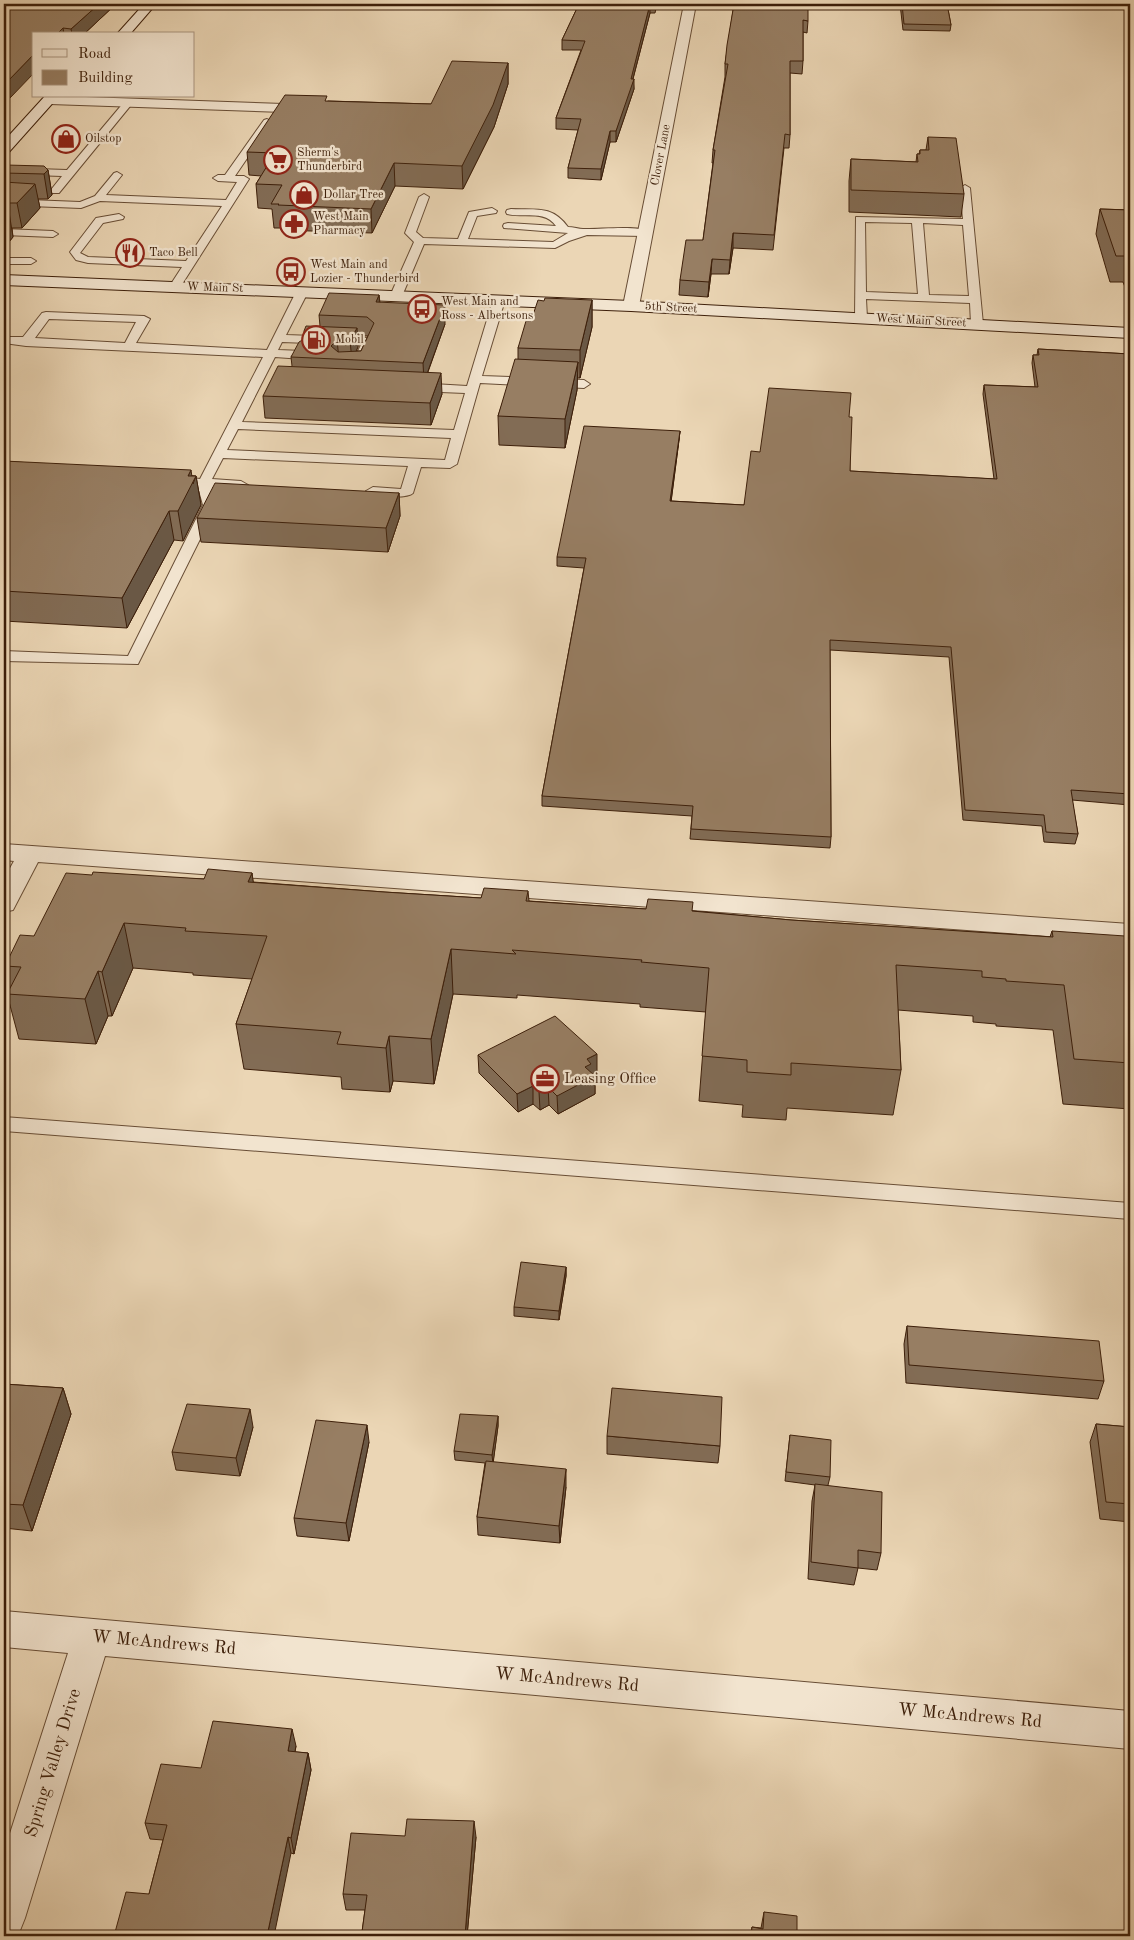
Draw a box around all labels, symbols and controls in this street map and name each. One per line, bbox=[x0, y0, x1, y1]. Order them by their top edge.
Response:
legend bbox=[32, 32, 195, 98]
text: Road bbox=[78, 47, 112, 62]
text: Building bbox=[78, 71, 133, 86]
street label: Clover Lane bbox=[649, 123, 673, 187]
shop icon: Oilstop bbox=[51, 124, 81, 154]
place label: Oilstop bbox=[85, 133, 121, 145]
supermarket icon: Sherm's Thunderbird bbox=[263, 145, 293, 175]
place label: Sherm's Thunderbird bbox=[297, 147, 362, 173]
shop icon: Dollar Tree bbox=[289, 180, 319, 210]
place label: Dollar Tree bbox=[323, 189, 384, 201]
pharmacy icon: West Main Pharmacy bbox=[279, 209, 309, 239]
place label: West Main Pharmacy bbox=[313, 211, 369, 237]
restaurant icon: Taco Bell bbox=[115, 238, 145, 268]
place label: Taco Bell bbox=[149, 247, 198, 259]
bus stop icon: West Main and Lozier - Thunderbird bbox=[276, 257, 306, 287]
place label: West Main and Lozier - Thunderbird bbox=[310, 259, 419, 285]
street label: W Main St bbox=[186, 281, 244, 295]
bus stop icon: West Main and Ross - Albertsons bbox=[407, 294, 437, 324]
place label: West Main and Ross - Albertsons bbox=[441, 296, 533, 322]
street label: 5th Street bbox=[644, 300, 698, 315]
street label: West Main Street bbox=[875, 313, 967, 329]
fuel station icon: Mobil bbox=[301, 325, 331, 355]
place label: Mobil bbox=[335, 334, 364, 346]
office icon: Leasing Office bbox=[530, 1064, 560, 1094]
place label: Leasing Office bbox=[564, 1072, 656, 1087]
street label: W McAndrews Rd bbox=[91, 1628, 237, 1658]
street label: W McAndrews Rd bbox=[494, 1665, 640, 1695]
street label: Spring Valley Drive bbox=[22, 1687, 84, 1839]
street label: W McAndrews Rd bbox=[897, 1701, 1043, 1731]

